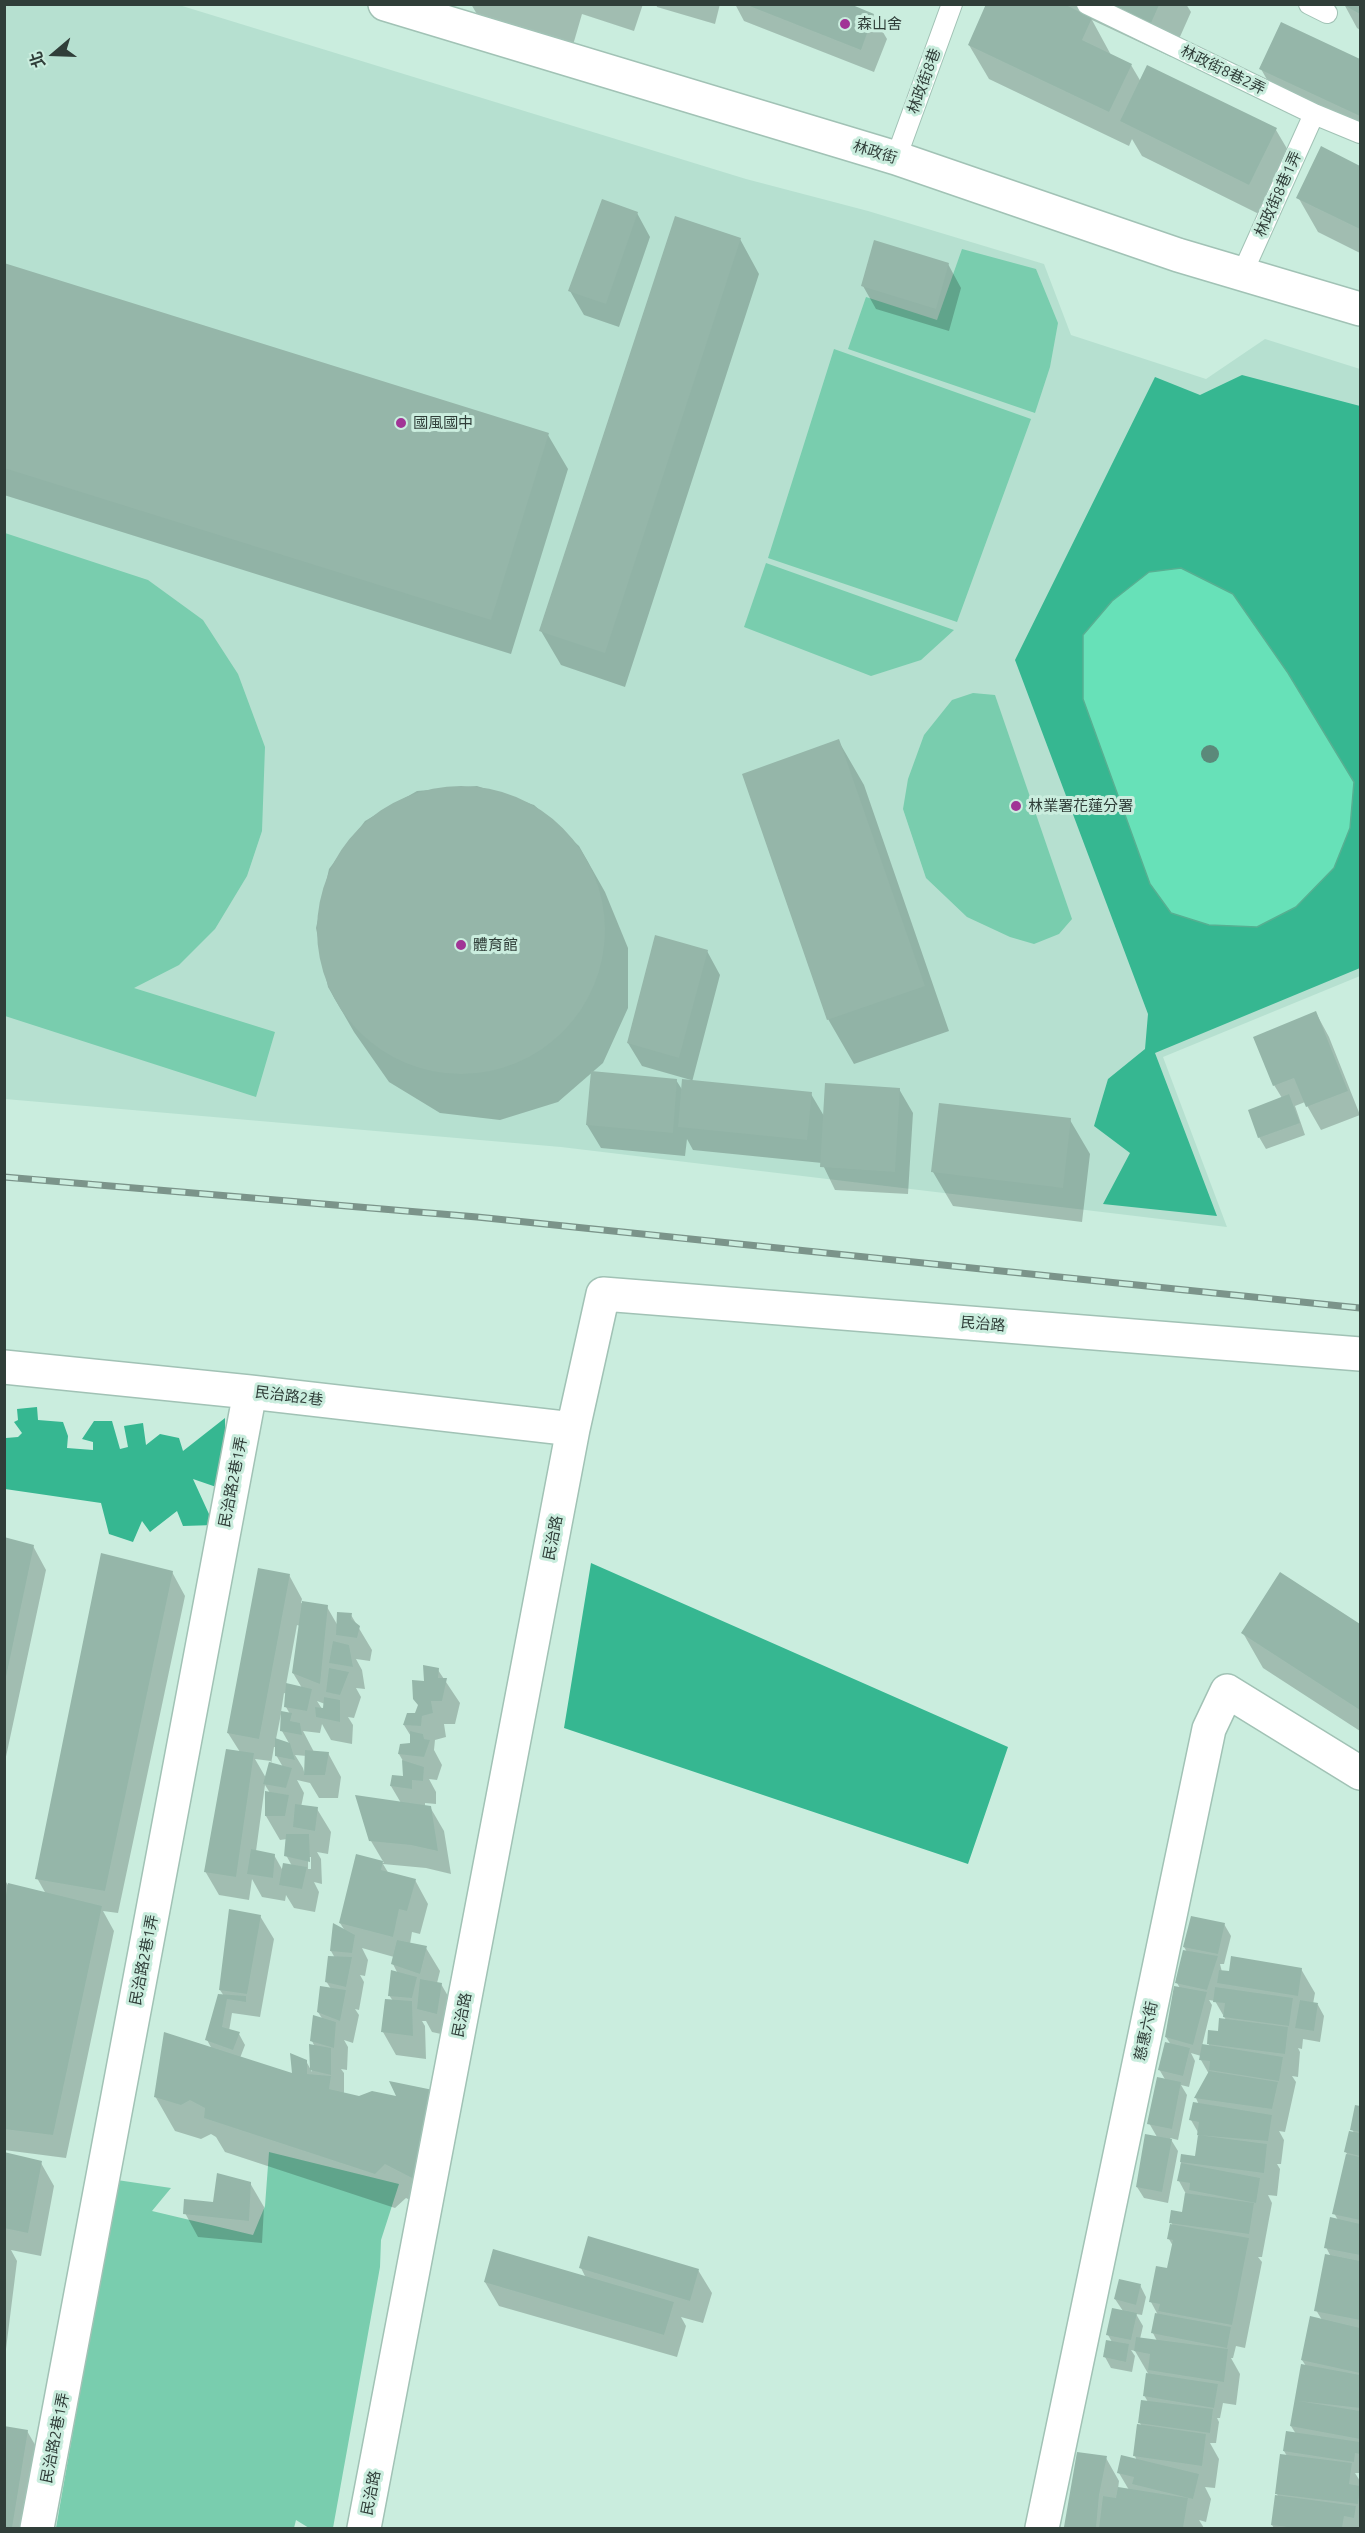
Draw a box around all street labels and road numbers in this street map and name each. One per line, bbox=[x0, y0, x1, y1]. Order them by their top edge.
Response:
street label: 林政街8巷2弄 bbox=[1178, 42, 1268, 98]
street label: 林政街8巷 bbox=[904, 46, 944, 116]
street label: 林政街 bbox=[851, 137, 899, 167]
street label: 林政街8巷1弄 bbox=[1251, 148, 1305, 240]
street label: 民治路 bbox=[960, 1313, 1006, 1335]
street label: 民治路2巷 bbox=[254, 1383, 324, 1409]
street label: 民治路2巷1弄 bbox=[215, 1435, 251, 1529]
street label: 民治路 bbox=[540, 1514, 566, 1562]
street label: 民治路2巷1弄 bbox=[126, 1913, 162, 2007]
street label: 民治路 bbox=[449, 1991, 475, 2039]
street label: 慈惠六街 bbox=[1131, 2000, 1161, 2062]
street label: 民治路2巷1弄 bbox=[37, 2391, 73, 2485]
street label: 民治路 bbox=[358, 2469, 384, 2517]

